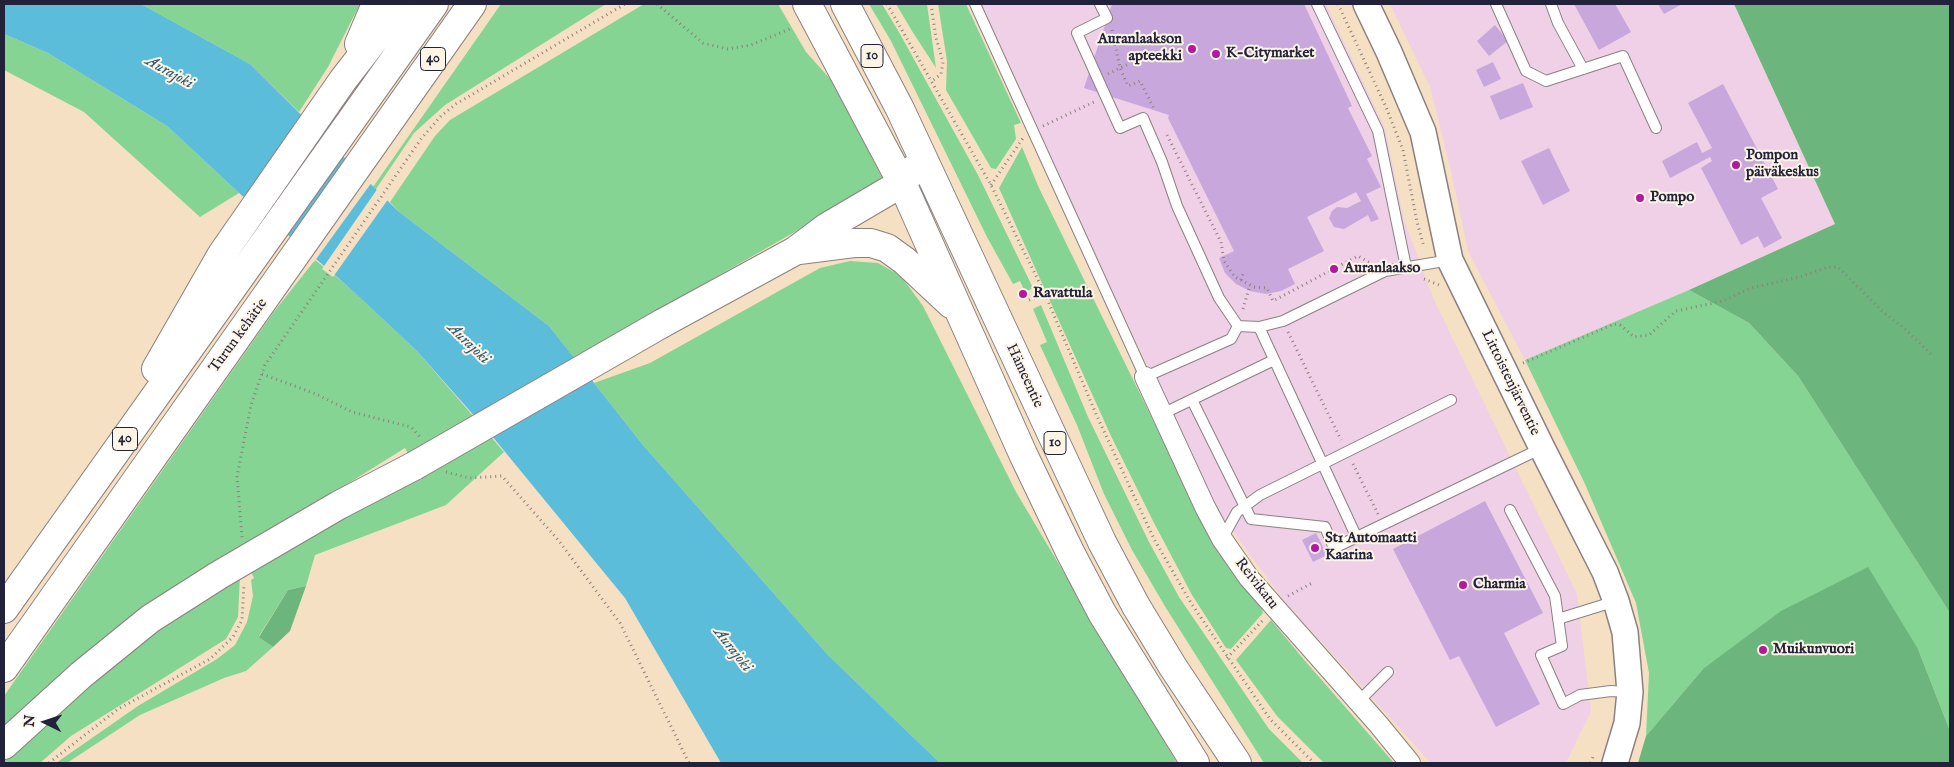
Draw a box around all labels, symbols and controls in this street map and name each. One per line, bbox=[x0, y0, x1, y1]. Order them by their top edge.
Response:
place label: Auranlaakson apteekki bbox=[1098, 31, 1182, 66]
marker: Auranlaakson apteekki bbox=[1186, 43, 1198, 55]
road number: 10 bbox=[861, 44, 883, 68]
place label: K-Citymarket bbox=[1226, 45, 1314, 63]
road number: 40 bbox=[420, 48, 446, 70]
marker: K-Citymarket bbox=[1210, 48, 1222, 60]
water label: Aurajoki bbox=[142, 52, 196, 94]
place label: Pompon päiväkeskus bbox=[1746, 147, 1819, 182]
marker: Pompon päiväkeskus bbox=[1730, 159, 1742, 171]
place label: Pompo bbox=[1650, 189, 1694, 207]
marker: Pompo bbox=[1634, 192, 1646, 204]
place label: Auranlaakso bbox=[1344, 260, 1420, 278]
marker: Auranlaakso bbox=[1328, 263, 1340, 275]
place label: Ravattula bbox=[1033, 285, 1092, 303]
marker: Ravattula bbox=[1017, 288, 1029, 300]
street label: Turun kehätie bbox=[206, 295, 272, 377]
water label: Aurajoki bbox=[443, 319, 493, 369]
street label: Littoistenjärventie bbox=[1477, 327, 1543, 439]
street label: Hämeentie bbox=[1001, 341, 1047, 411]
road number: 40 bbox=[112, 428, 138, 450]
road number: 10 bbox=[1044, 432, 1066, 454]
place label: St1 Automaatti Kaarina bbox=[1325, 530, 1417, 565]
marker: St1 Automaatti Kaarina bbox=[1309, 542, 1321, 554]
street label: Reivikatu bbox=[1230, 555, 1282, 613]
place label: Charmia bbox=[1473, 576, 1526, 594]
marker: Charmia bbox=[1457, 579, 1469, 591]
water label: Aurajoki bbox=[709, 624, 755, 676]
place label: Muikunvuori bbox=[1773, 641, 1854, 659]
marker: Muikunvuori bbox=[1757, 644, 1769, 656]
north arrow bbox=[20, 697, 70, 747]
text: N bbox=[21, 714, 39, 728]

